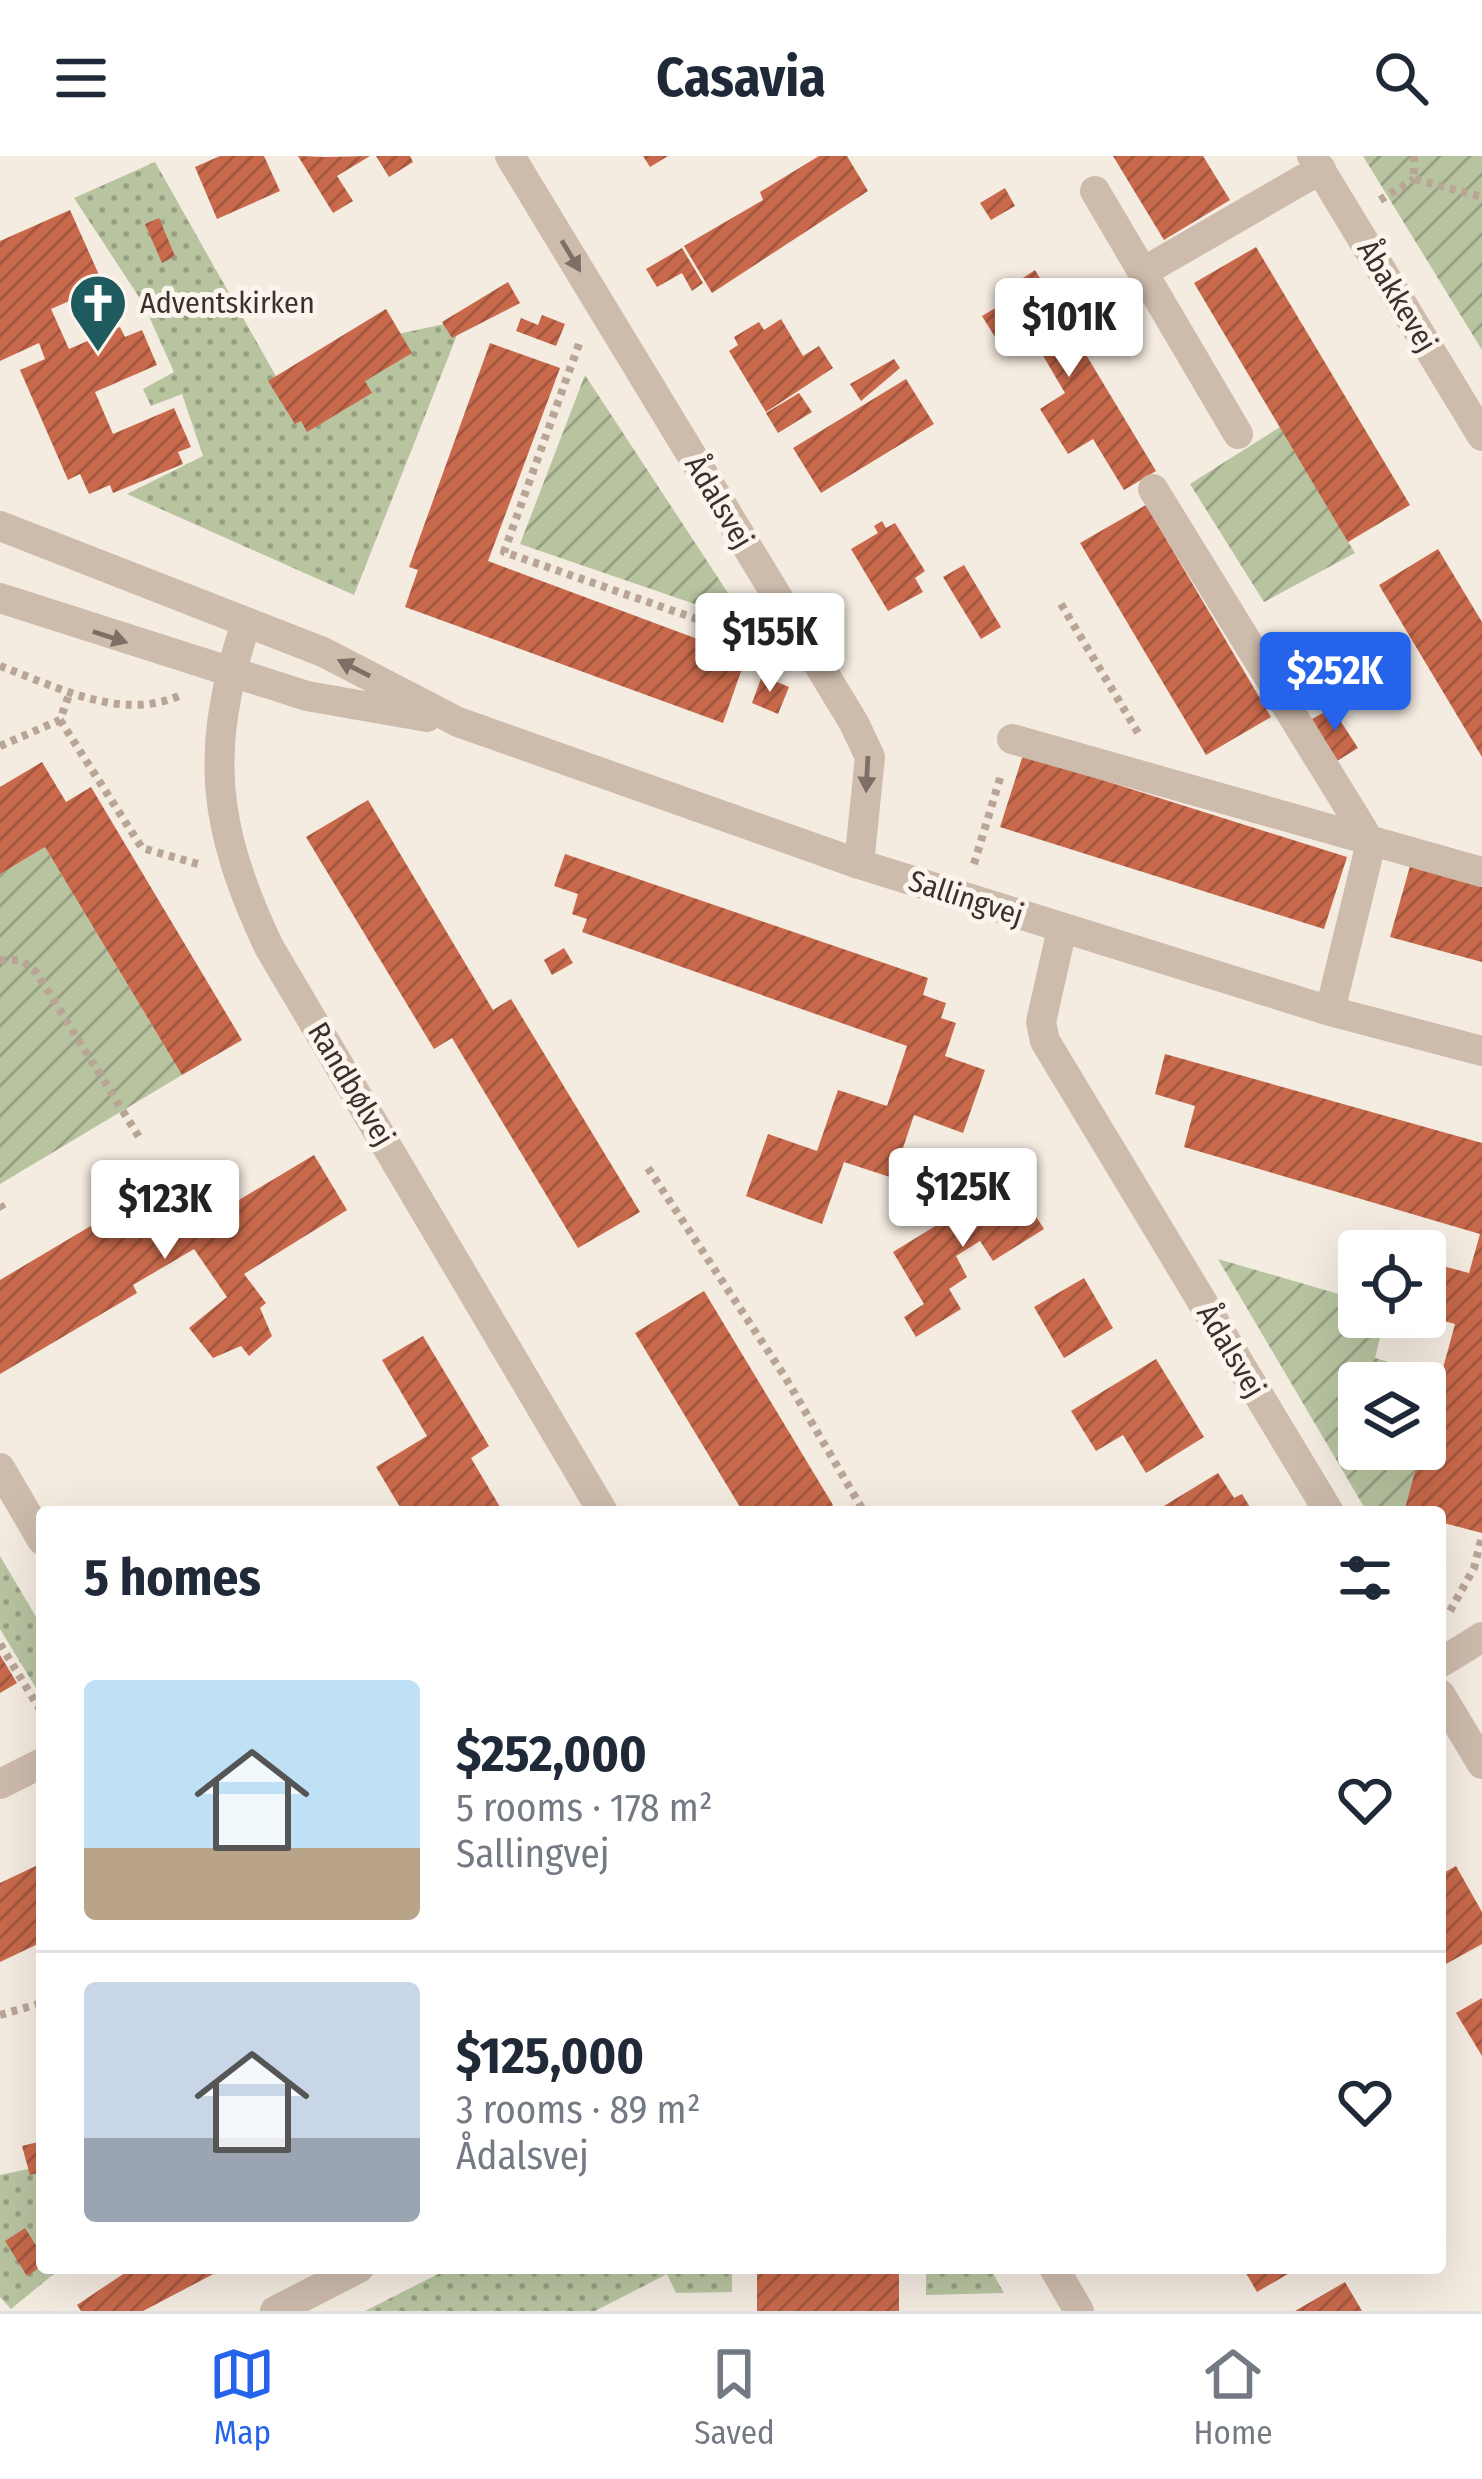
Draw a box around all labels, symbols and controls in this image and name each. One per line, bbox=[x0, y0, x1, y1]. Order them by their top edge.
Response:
icon: menu bbox=[48, 45, 114, 111]
icon: search bbox=[1368, 45, 1434, 111]
text: Casavia bbox=[656, 46, 826, 110]
street label: Åbakkevej bbox=[1350, 233, 1445, 358]
one-way arrow bbox=[560, 239, 581, 273]
church icon: Adventskirken bbox=[67, 272, 129, 354]
pin: $101K bbox=[985, 278, 1153, 380]
place label: Adventskirken bbox=[140, 285, 315, 321]
text: $101K bbox=[1022, 294, 1116, 340]
street label: Ådalsvej bbox=[677, 448, 762, 555]
pin: $155K bbox=[686, 593, 854, 695]
text: $155K bbox=[722, 609, 818, 655]
one-way arrow bbox=[92, 628, 129, 647]
pin: $252K bbox=[1251, 632, 1419, 734]
text: $252K bbox=[1287, 648, 1383, 694]
one-way arrow bbox=[336, 659, 371, 679]
one-way arrow bbox=[857, 755, 876, 793]
street label: Sallingvej bbox=[904, 863, 1028, 933]
street label: Randbølvej bbox=[300, 1016, 402, 1152]
pin: $125K bbox=[879, 1148, 1047, 1250]
pin: $123K bbox=[81, 1160, 249, 1262]
text: $125K bbox=[916, 1164, 1010, 1210]
text: $123K bbox=[118, 1176, 212, 1222]
map controls bbox=[1338, 1230, 1446, 1470]
button: locate bbox=[1338, 1230, 1446, 1338]
street label: Ådalsvej bbox=[1189, 1297, 1274, 1404]
button: layers bbox=[1338, 1362, 1446, 1470]
icon: filters bbox=[1332, 1545, 1398, 1611]
text: 5 homes bbox=[84, 1547, 261, 1609]
text: $252,000 bbox=[456, 1723, 647, 1785]
icon: home bbox=[180, 1728, 324, 1872]
icon: heart bbox=[1332, 1767, 1398, 1833]
text: 5 rooms · 178 m² bbox=[456, 1785, 713, 1831]
text: Sallingvej bbox=[456, 1831, 610, 1877]
text: $125,000 bbox=[456, 2025, 644, 2087]
icon: home bbox=[180, 2030, 324, 2174]
icon: heart bbox=[1332, 2069, 1398, 2135]
text: 3 rooms · 89 m² bbox=[456, 2087, 701, 2133]
text: Ådalsvej bbox=[456, 2133, 589, 2179]
tab: Map bbox=[209, 2341, 275, 2453]
tab: Saved bbox=[694, 2341, 775, 2453]
tab: Home bbox=[1194, 2341, 1273, 2453]

